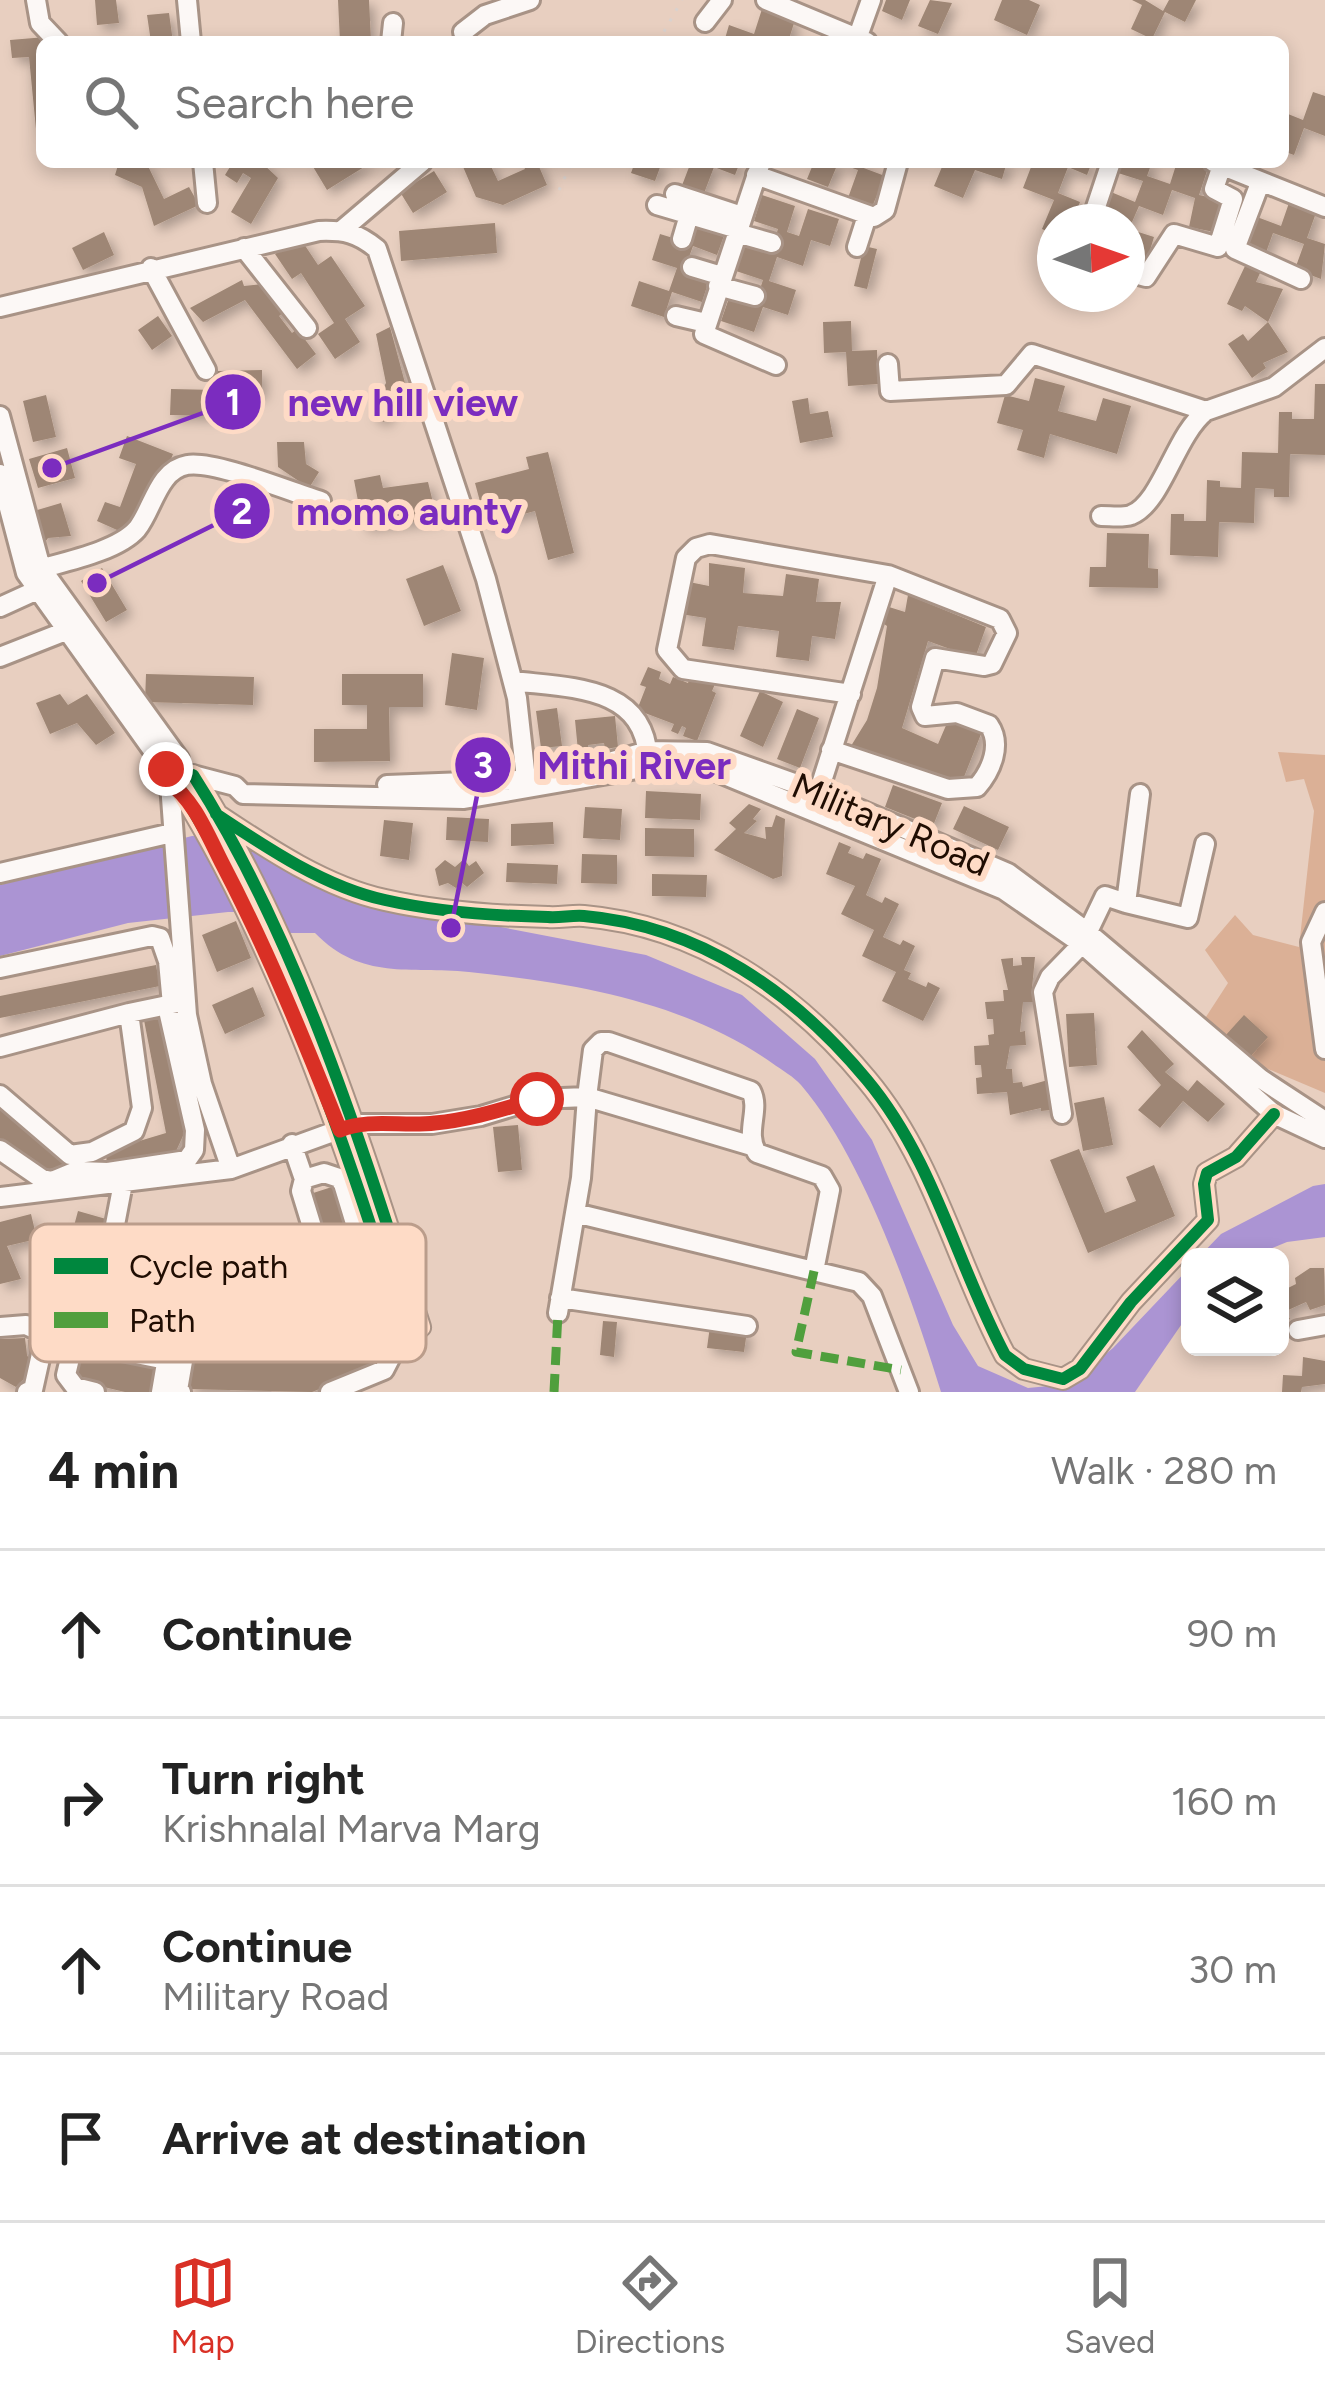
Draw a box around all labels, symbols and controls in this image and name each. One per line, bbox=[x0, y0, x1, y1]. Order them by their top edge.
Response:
search box bbox=[36, 36, 1289, 168]
icon: search bbox=[78, 69, 144, 135]
text: Search here bbox=[174, 75, 414, 129]
north arrow bbox=[1037, 204, 1145, 312]
callout: new hill view bbox=[203, 365, 542, 440]
text: new hill view bbox=[288, 379, 519, 426]
text: 1 bbox=[225, 381, 241, 424]
callout: momo aunty bbox=[212, 474, 546, 549]
text: momo aunty bbox=[296, 488, 522, 535]
text: 2 bbox=[232, 490, 252, 533]
callout: Mithi River bbox=[453, 727, 755, 802]
route end bbox=[139, 742, 193, 796]
text: Mithi River bbox=[537, 742, 731, 789]
text: 3 bbox=[473, 744, 493, 787]
street label: Military Road bbox=[786, 764, 996, 885]
route start bbox=[510, 1072, 564, 1126]
legend bbox=[30, 1224, 426, 1362]
text: Cycle path bbox=[129, 1247, 288, 1286]
map controls bbox=[1181, 1248, 1289, 1356]
button: layers bbox=[1181, 1248, 1289, 1356]
text: Path bbox=[129, 1301, 196, 1340]
text: 4 min bbox=[48, 1440, 179, 1501]
text: Walk · 280 m bbox=[1051, 1447, 1277, 1494]
icon: ahead bbox=[48, 1601, 114, 1667]
text: Continue bbox=[162, 1607, 352, 1661]
text: 90 m bbox=[1187, 1610, 1277, 1657]
text: Turn right bbox=[162, 1751, 365, 1805]
icon: right bbox=[48, 1769, 114, 1835]
text: 160 m bbox=[1171, 1778, 1277, 1825]
text: Krishnalal Marva Marg bbox=[162, 1805, 541, 1852]
text: Continue bbox=[162, 1919, 352, 1973]
icon: ahead bbox=[48, 1937, 114, 2003]
text: 30 m bbox=[1188, 1946, 1277, 1993]
text: Military Road bbox=[162, 1973, 389, 2020]
icon: arrive bbox=[48, 2105, 114, 2171]
text: Arrive at destination bbox=[162, 2111, 586, 2165]
tab: Map bbox=[170, 2250, 236, 2361]
tab: Directions bbox=[575, 2250, 725, 2361]
tab: Saved bbox=[1064, 2250, 1155, 2361]

